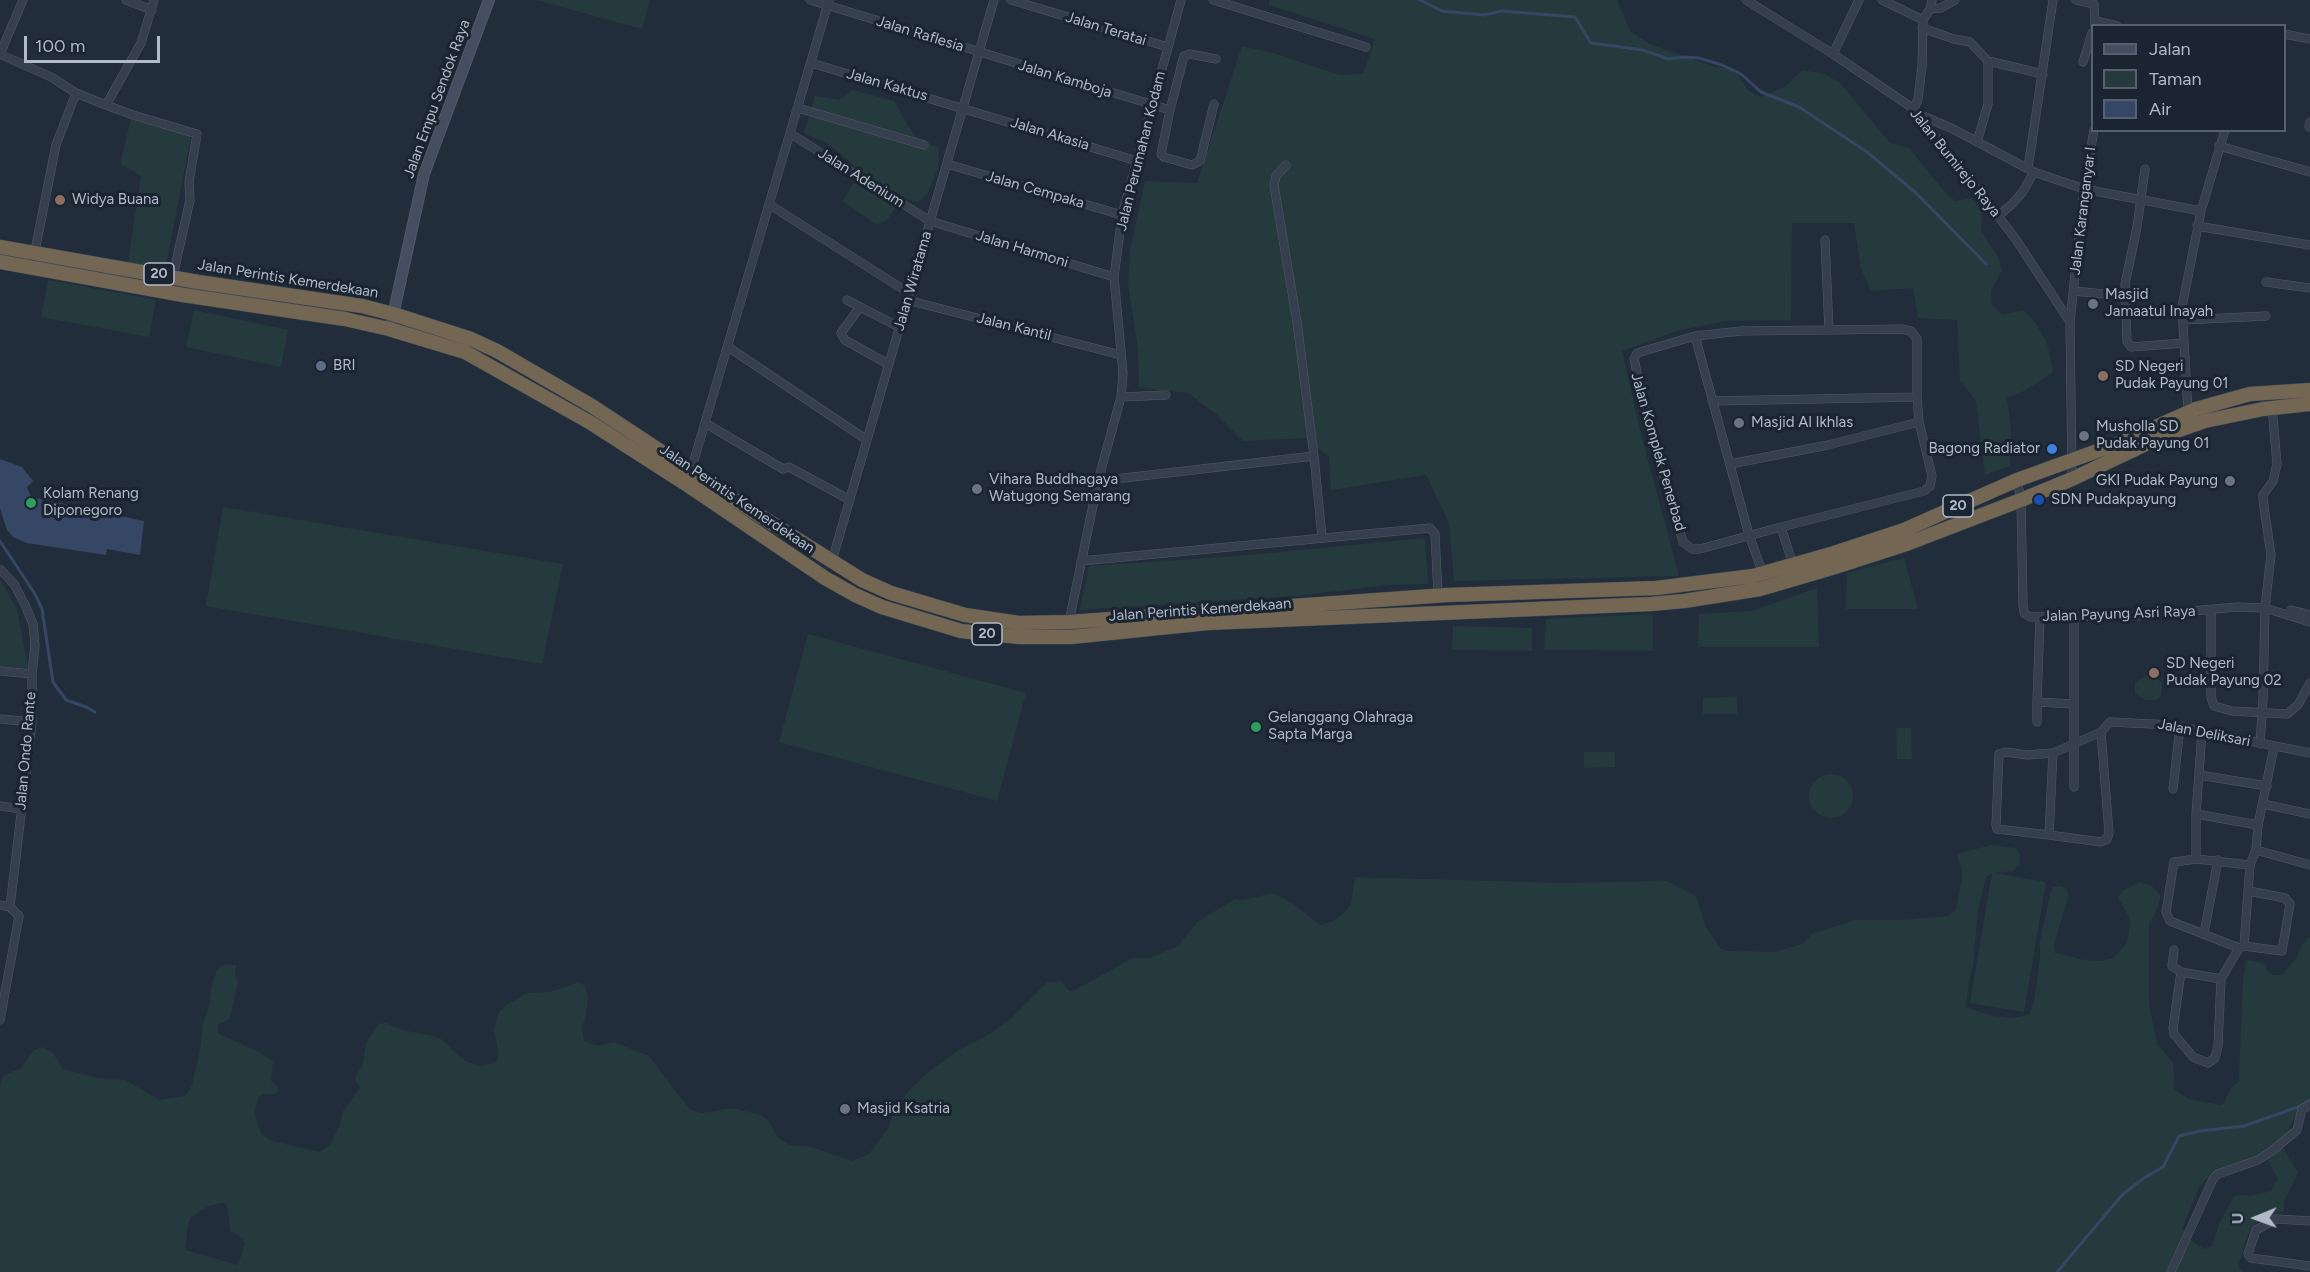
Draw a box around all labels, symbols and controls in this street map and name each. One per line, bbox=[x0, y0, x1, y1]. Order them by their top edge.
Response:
street label: Jalan Teratai bbox=[1063, 8, 1149, 50]
street label: Jalan Raflesia bbox=[874, 12, 966, 56]
street label: Jalan Empu Sendok Raya bbox=[400, 17, 474, 181]
scale bar bbox=[27, 24, 164, 62]
legend bbox=[2091, 24, 2286, 132]
text: 100 m bbox=[35, 35, 85, 57]
text: Jalan bbox=[2149, 38, 2191, 60]
street label: Jalan Kamboja bbox=[1016, 56, 1114, 102]
street label: Jalan Kaktus bbox=[844, 65, 930, 105]
text: Taman bbox=[2149, 68, 2202, 90]
street label: Jalan Perumahan Kodam bbox=[1112, 69, 1170, 233]
text: Air bbox=[2149, 98, 2171, 120]
street label: Jalan Bumirejo Raya bbox=[1906, 105, 2004, 221]
street label: Jalan Akasia bbox=[1008, 113, 1092, 155]
street label: Jalan Adenium bbox=[814, 144, 908, 212]
street label: Jalan Karanganyar I bbox=[2066, 146, 2100, 276]
street label: Jalan Cempaka bbox=[984, 167, 1086, 213]
place label: Widya Buana bbox=[72, 191, 159, 209]
marker: Widya Buana bbox=[53, 193, 67, 207]
street label: Jalan Harmoni bbox=[974, 226, 1070, 272]
street label: Jalan Wiratama bbox=[890, 229, 936, 333]
street label: Jalan Perintis Kemerdekaan bbox=[196, 256, 380, 302]
road number: 20 bbox=[144, 263, 174, 285]
place label: Masjid Jamaatul Inayah bbox=[2105, 286, 2213, 321]
marker: Masjid Jamaatul Inayah bbox=[2086, 297, 2100, 311]
street label: Jalan Kantil bbox=[975, 309, 1053, 345]
place label: BRI bbox=[333, 357, 356, 375]
place label: SD Negeri Pudak Payung 01 bbox=[2115, 358, 2228, 393]
marker: BRI bbox=[314, 359, 328, 373]
marker: SD Negeri Pudak Payung 01 bbox=[2096, 369, 2110, 383]
street label: Jalan Komplek Penerbad bbox=[1627, 371, 1689, 533]
place label: Masjid Al Ikhlas bbox=[1751, 414, 1853, 432]
marker: Masjid Al Ikhlas bbox=[1732, 416, 1746, 430]
place label: Musholla SD Pudak Payung 01 bbox=[2096, 418, 2209, 453]
marker: Musholla SD Pudak Payung 01 bbox=[2077, 429, 2091, 443]
street label: Jalan Perintis Kemerdekaan bbox=[656, 440, 818, 558]
place label: Bagong Radiator bbox=[1928, 440, 2040, 458]
marker: Bagong Radiator bbox=[2045, 442, 2059, 456]
place label: Vihara Buddhagaya Watugong Semarang bbox=[989, 471, 1131, 506]
place label: GKI Pudak Payung bbox=[2096, 472, 2218, 490]
marker: GKI Pudak Payung bbox=[2223, 474, 2237, 488]
marker: Vihara Buddhagaya Watugong Semarang bbox=[970, 482, 984, 496]
place label: Kolam Renang Diponegoro bbox=[43, 485, 139, 520]
place label: SDN Pudakpayung bbox=[2051, 491, 2176, 509]
marker: SDN Pudakpayung bbox=[2032, 493, 2046, 507]
road number: 20 bbox=[1943, 495, 1973, 517]
marker: Kolam Renang Diponegoro bbox=[24, 496, 38, 510]
street label: Jalan Perintis Kemerdekaan bbox=[1108, 595, 1292, 625]
street label: Jalan Payung Asri Raya bbox=[2042, 602, 2196, 626]
road number: 20 bbox=[972, 623, 1002, 645]
place label: SD Negeri Pudak Payung 02 bbox=[2166, 655, 2282, 690]
marker: SD Negeri Pudak Payung 02 bbox=[2147, 666, 2161, 680]
street label: Jalan Ondo Rante bbox=[12, 691, 40, 811]
place label: Gelanggang Olahraga Sapta Marga bbox=[1268, 709, 1413, 744]
street label: Jalan Deliksari bbox=[2156, 715, 2252, 751]
marker: Gelanggang Olahraga Sapta Marga bbox=[1249, 720, 1263, 734]
place label: Masjid Ksatria bbox=[857, 1100, 950, 1118]
marker: Masjid Ksatria bbox=[838, 1102, 852, 1116]
north arrow bbox=[2226, 1188, 2286, 1248]
text: U bbox=[2228, 1213, 2247, 1224]

